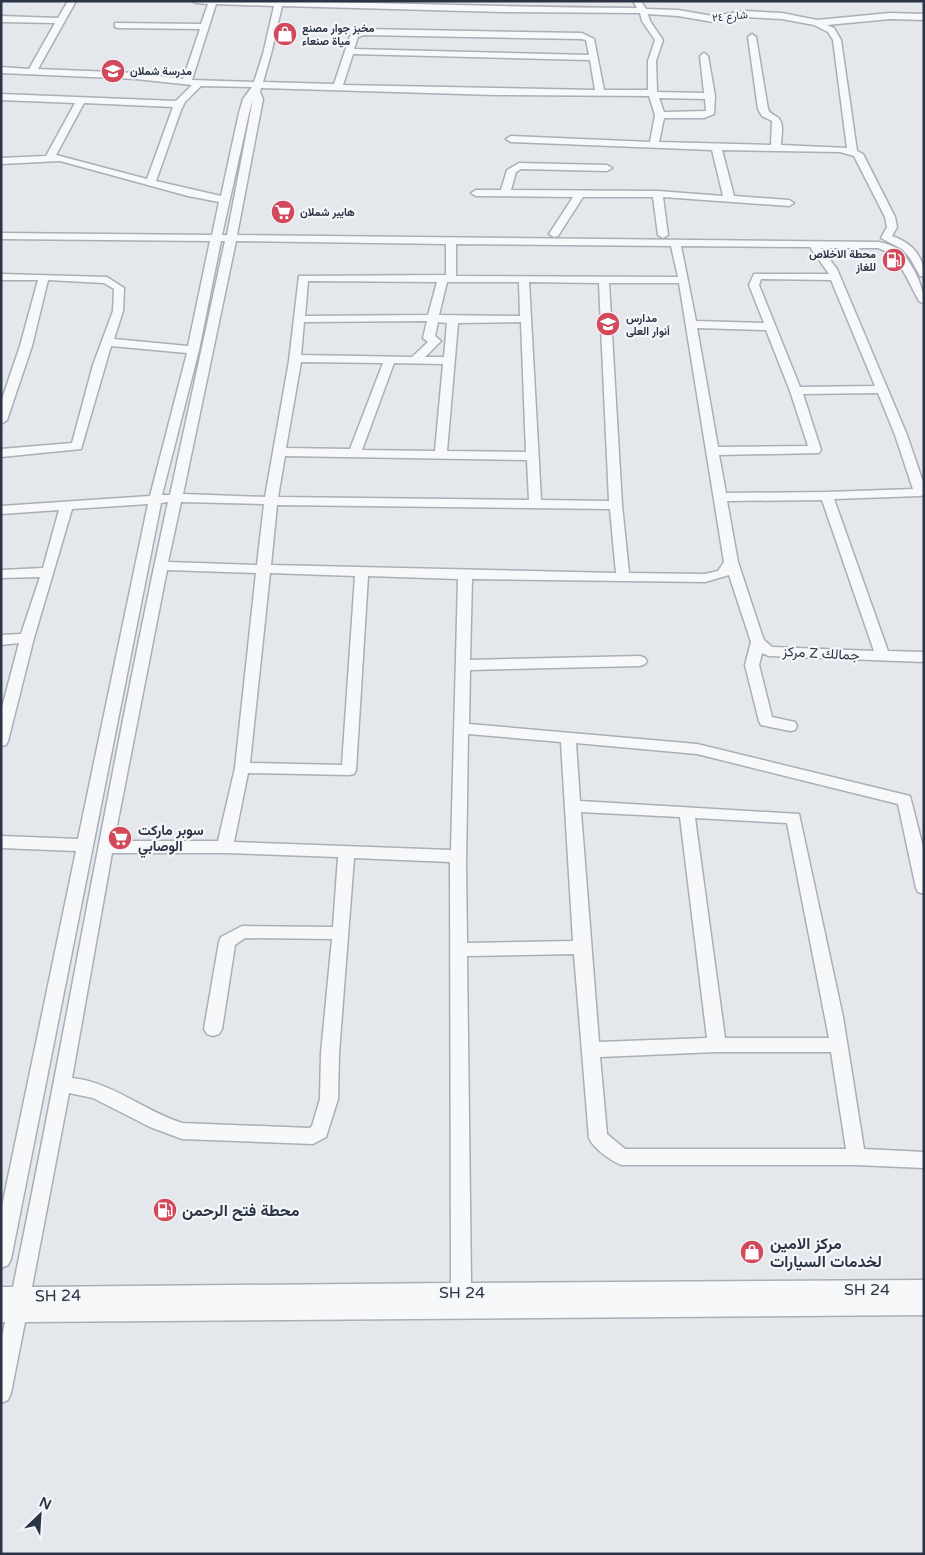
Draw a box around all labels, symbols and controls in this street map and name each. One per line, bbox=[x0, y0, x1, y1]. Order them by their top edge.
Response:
street label: شارع ٢٤ bbox=[712, 8, 749, 26]
shop icon: مخبز جوار مصنع مياة صنعاء bbox=[272, 21, 298, 47]
place label: مخبز جوار مصنع مياة صنعاء bbox=[302, 22, 375, 48]
school or university icon: مدرسة شملان bbox=[100, 58, 126, 84]
place label: مدرسة شملان bbox=[130, 65, 192, 78]
supermarket icon: هايبر شملان bbox=[270, 199, 296, 225]
place label: هايبر شملان bbox=[300, 206, 355, 219]
fuel station icon: محطة الاخلاص للغاز bbox=[881, 247, 907, 273]
place label: محطة الاخلاص للغاز bbox=[809, 248, 876, 274]
school or university icon: مدارس أنوار العلى bbox=[595, 311, 621, 337]
place label: مدارس أنوار العلى bbox=[626, 312, 670, 338]
street label: مركز Z جمالك bbox=[781, 643, 860, 664]
place label: سوبر ماركت الوصابي bbox=[138, 822, 204, 858]
supermarket icon: سوبر ماركت الوصابي bbox=[107, 825, 133, 851]
fuel station icon: محطة فتح الرحمن bbox=[152, 1197, 178, 1223]
place label: محطة فتح الرحمن bbox=[182, 1201, 300, 1222]
place label: مركز الامين لخدمات السيارات bbox=[770, 1234, 882, 1272]
shop icon: مركز الامين لخدمات السيارات bbox=[739, 1239, 765, 1265]
street label: SH 24 bbox=[844, 1280, 890, 1300]
street label: SH 24 bbox=[439, 1283, 485, 1303]
street label: SH 24 bbox=[35, 1286, 81, 1306]
north arrow bbox=[15, 1490, 65, 1540]
text: N bbox=[37, 1494, 54, 1514]

